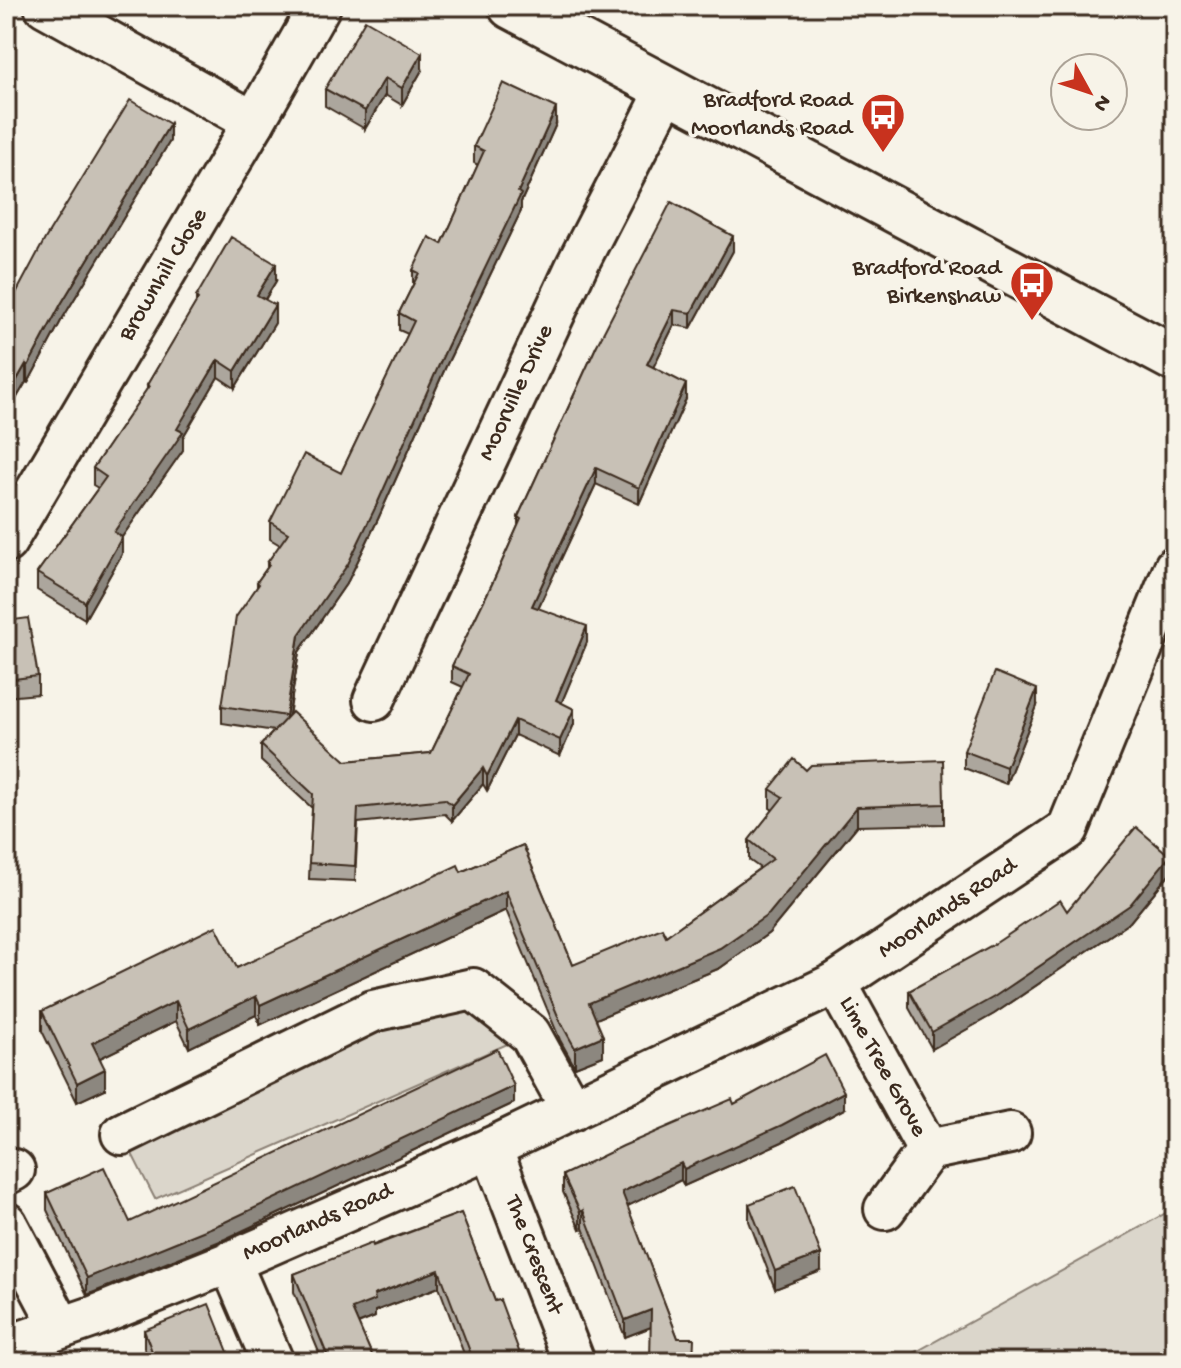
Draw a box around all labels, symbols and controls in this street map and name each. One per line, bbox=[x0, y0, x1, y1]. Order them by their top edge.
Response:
north arrow bbox=[1049, 52, 1129, 132]
place label: Bradford Road Moorlands Road bbox=[691, 87, 854, 144]
text: N bbox=[1087, 88, 1116, 116]
bus stop icon: Bradford Road Moorlands Road bbox=[859, 91, 907, 154]
street label: Brownhill Close bbox=[113, 203, 215, 347]
place label: Bradford Road Birkenshaw bbox=[851, 255, 1003, 312]
bus stop icon: Bradford Road Birkenshaw bbox=[1008, 259, 1056, 322]
street label: Moorville Drive bbox=[473, 320, 561, 466]
street label: Moorlands Road bbox=[873, 851, 1024, 966]
street label: Lime Tree Grove bbox=[831, 992, 933, 1143]
street label: Moorlands Road bbox=[239, 1176, 399, 1269]
street label: The Crescent bbox=[496, 1190, 570, 1320]

